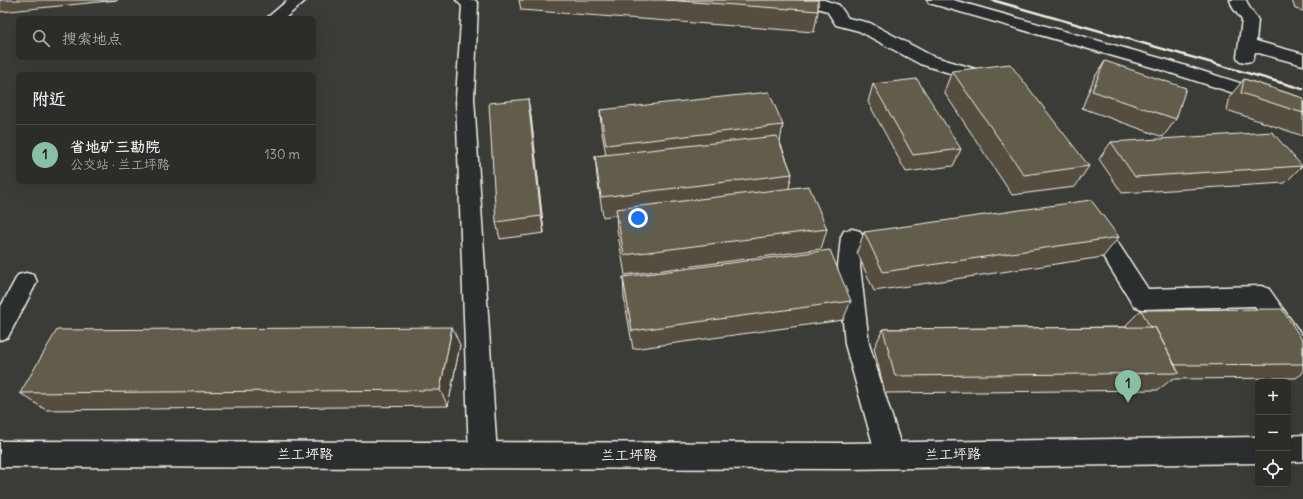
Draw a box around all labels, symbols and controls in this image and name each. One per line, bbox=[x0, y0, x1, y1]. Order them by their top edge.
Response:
search box bbox=[16, 16, 316, 60]
icon: search bbox=[30, 27, 52, 49]
text: 搜索地点 bbox=[62, 29, 122, 48]
text: 附近 bbox=[32, 88, 66, 110]
text: 省地矿三勘院 bbox=[70, 137, 160, 156]
text: 1 bbox=[42, 146, 48, 163]
text: 130 m bbox=[264, 146, 300, 163]
text: 公交站 · 兰工坪路 bbox=[70, 156, 170, 173]
your location bbox=[628, 208, 648, 228]
pin: 1 bbox=[1115, 370, 1141, 403]
map controls bbox=[1255, 379, 1291, 487]
button: + bbox=[1255, 379, 1291, 415]
button: − bbox=[1255, 415, 1291, 451]
street label: 兰工坪路 bbox=[277, 445, 333, 463]
street label: 兰工坪路 bbox=[925, 445, 981, 463]
street label: 兰工坪路 bbox=[601, 446, 657, 464]
button: locate bbox=[1255, 451, 1291, 487]

